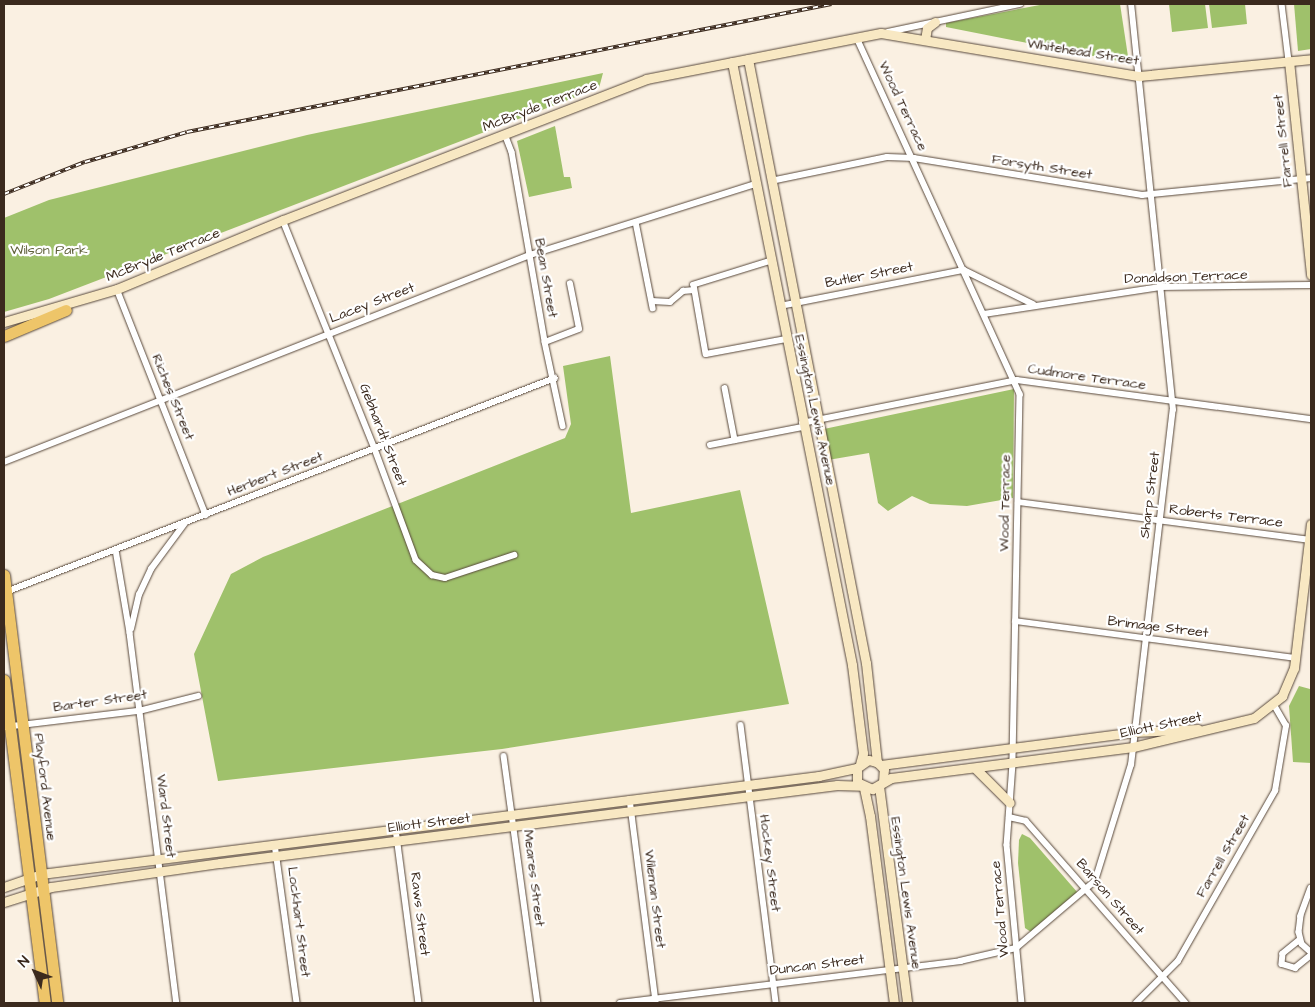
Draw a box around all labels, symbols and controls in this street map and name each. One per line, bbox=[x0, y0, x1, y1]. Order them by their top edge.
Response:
street label: Whitehead Street bbox=[1026, 35, 1140, 69]
street label: Wood Terrace bbox=[875, 58, 931, 154]
street label: McBryde Terrace bbox=[480, 76, 600, 136]
street label: Farrell Street bbox=[1270, 94, 1296, 188]
street label: Forsyth Street bbox=[991, 151, 1093, 183]
street label: McBryde Terrace bbox=[104, 224, 222, 286]
street label: Bean Street bbox=[531, 237, 561, 319]
park label: Wilson Park bbox=[10, 242, 88, 258]
street label: Butler Street bbox=[824, 258, 914, 292]
street label: Donaldson Terrace bbox=[1124, 266, 1248, 288]
street label: Lacey Street bbox=[327, 279, 417, 327]
street label: Essington Lewis Avenue bbox=[791, 333, 839, 487]
street label: Riches Street bbox=[148, 352, 198, 442]
street label: Cudmore Terrace bbox=[1027, 360, 1147, 394]
street label: Gebhardt Street bbox=[356, 381, 410, 489]
street label: Herbert Street bbox=[225, 448, 325, 500]
street label: Sharp Street bbox=[1136, 451, 1164, 539]
street label: Wood Terrace bbox=[996, 454, 1014, 552]
street label: Roberts Terrace bbox=[1168, 501, 1284, 531]
street label: Brimage Street bbox=[1107, 612, 1209, 642]
street label: Barter Street bbox=[52, 686, 148, 716]
street label: Elliott Street bbox=[1119, 708, 1203, 742]
street label: Playford Avenue bbox=[30, 732, 60, 842]
street label: Ward Street bbox=[153, 773, 179, 859]
street label: Elliott Street bbox=[387, 810, 471, 836]
street label: Farrell Street bbox=[1192, 812, 1254, 900]
street label: Hockey Street bbox=[756, 813, 784, 913]
street label: Essington Lewis Avenue bbox=[887, 816, 925, 970]
street label: Meares Street bbox=[520, 829, 548, 927]
street label: Wileman Street bbox=[641, 849, 669, 949]
street label: Barson Street bbox=[1072, 855, 1148, 939]
street label: Wood Terrace bbox=[987, 860, 1013, 958]
street label: Lockhart Street bbox=[284, 866, 314, 978]
street label: Raws Street bbox=[407, 871, 433, 957]
north arrow bbox=[10, 947, 60, 997]
street label: Duncan Street bbox=[769, 951, 865, 979]
text: N bbox=[14, 952, 34, 972]

